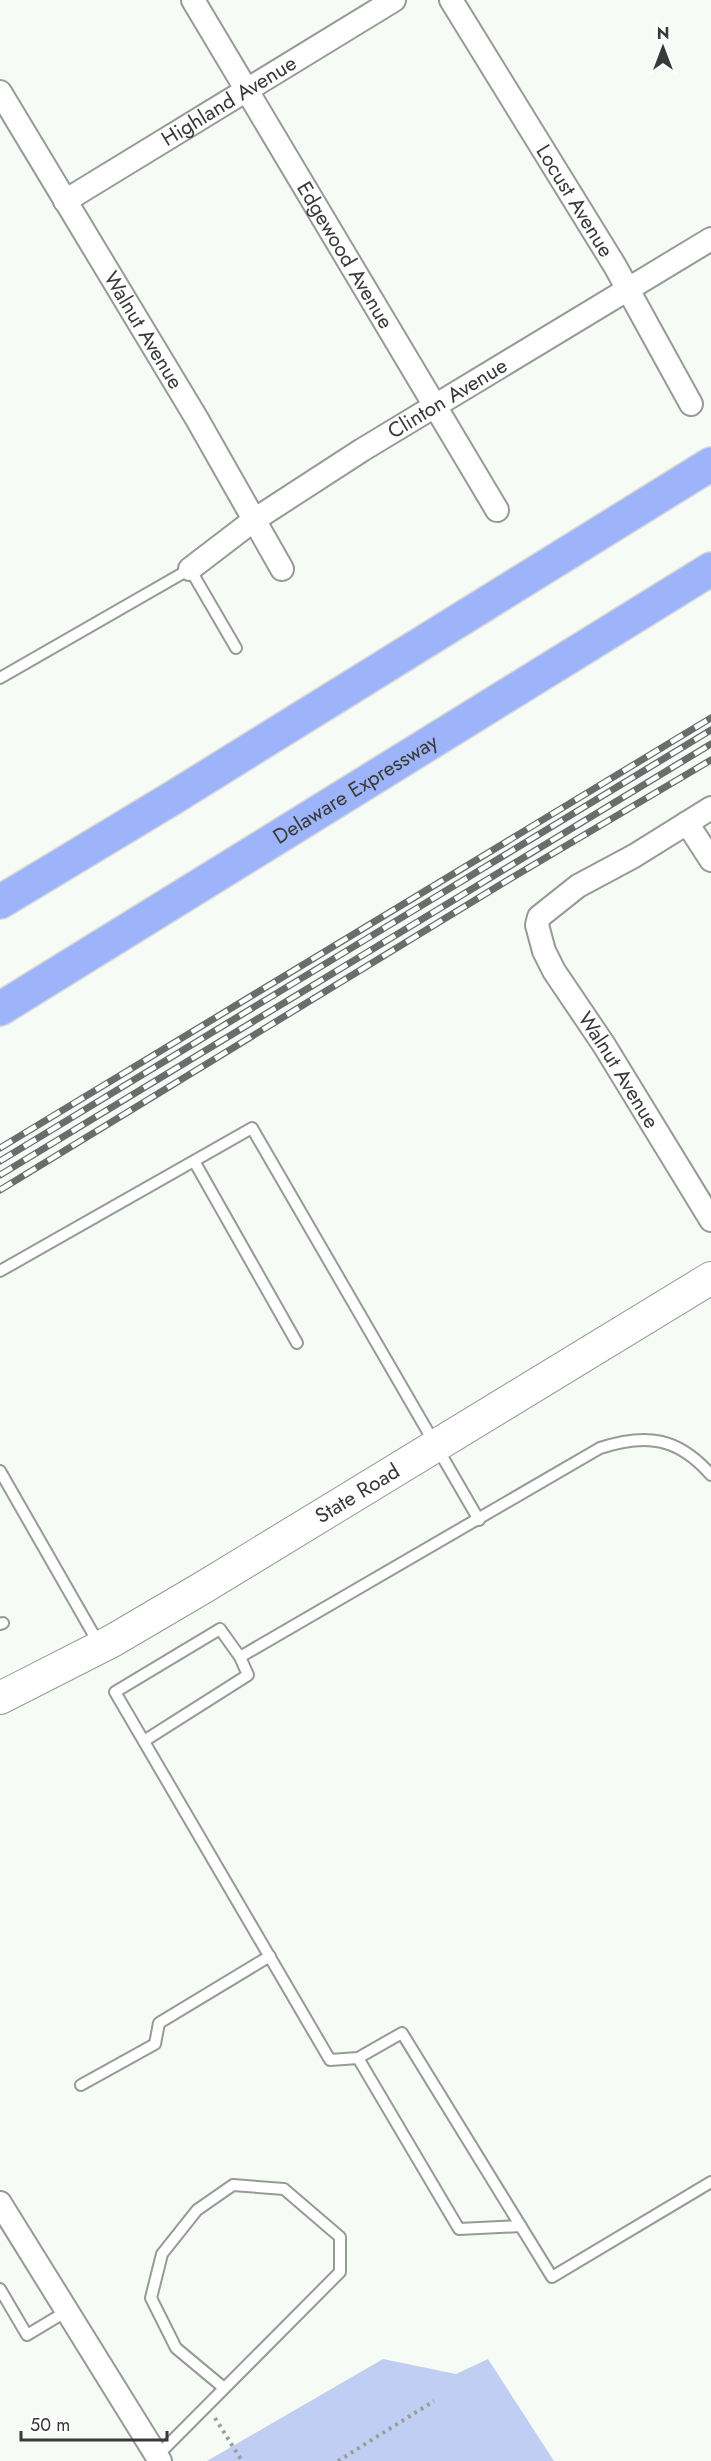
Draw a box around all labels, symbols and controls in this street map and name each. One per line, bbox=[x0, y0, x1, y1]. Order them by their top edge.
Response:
north arrow bbox=[633, 18, 693, 78]
text: N bbox=[657, 22, 669, 45]
street label: Highland Avenue bbox=[156, 48, 302, 154]
street label: Locust Avenue bbox=[529, 139, 621, 263]
street label: Edgewood Avenue bbox=[290, 176, 401, 335]
street label: Walnut Avenue bbox=[96, 266, 191, 395]
street label: Clinton Avenue bbox=[382, 351, 513, 446]
street label: Delaware Expressway bbox=[267, 726, 444, 851]
street label: Walnut Avenue bbox=[571, 1006, 667, 1134]
street label: State Road bbox=[309, 1456, 405, 1531]
scale bar bbox=[21, 2404, 166, 2442]
text: 50 m bbox=[30, 2412, 70, 2438]

